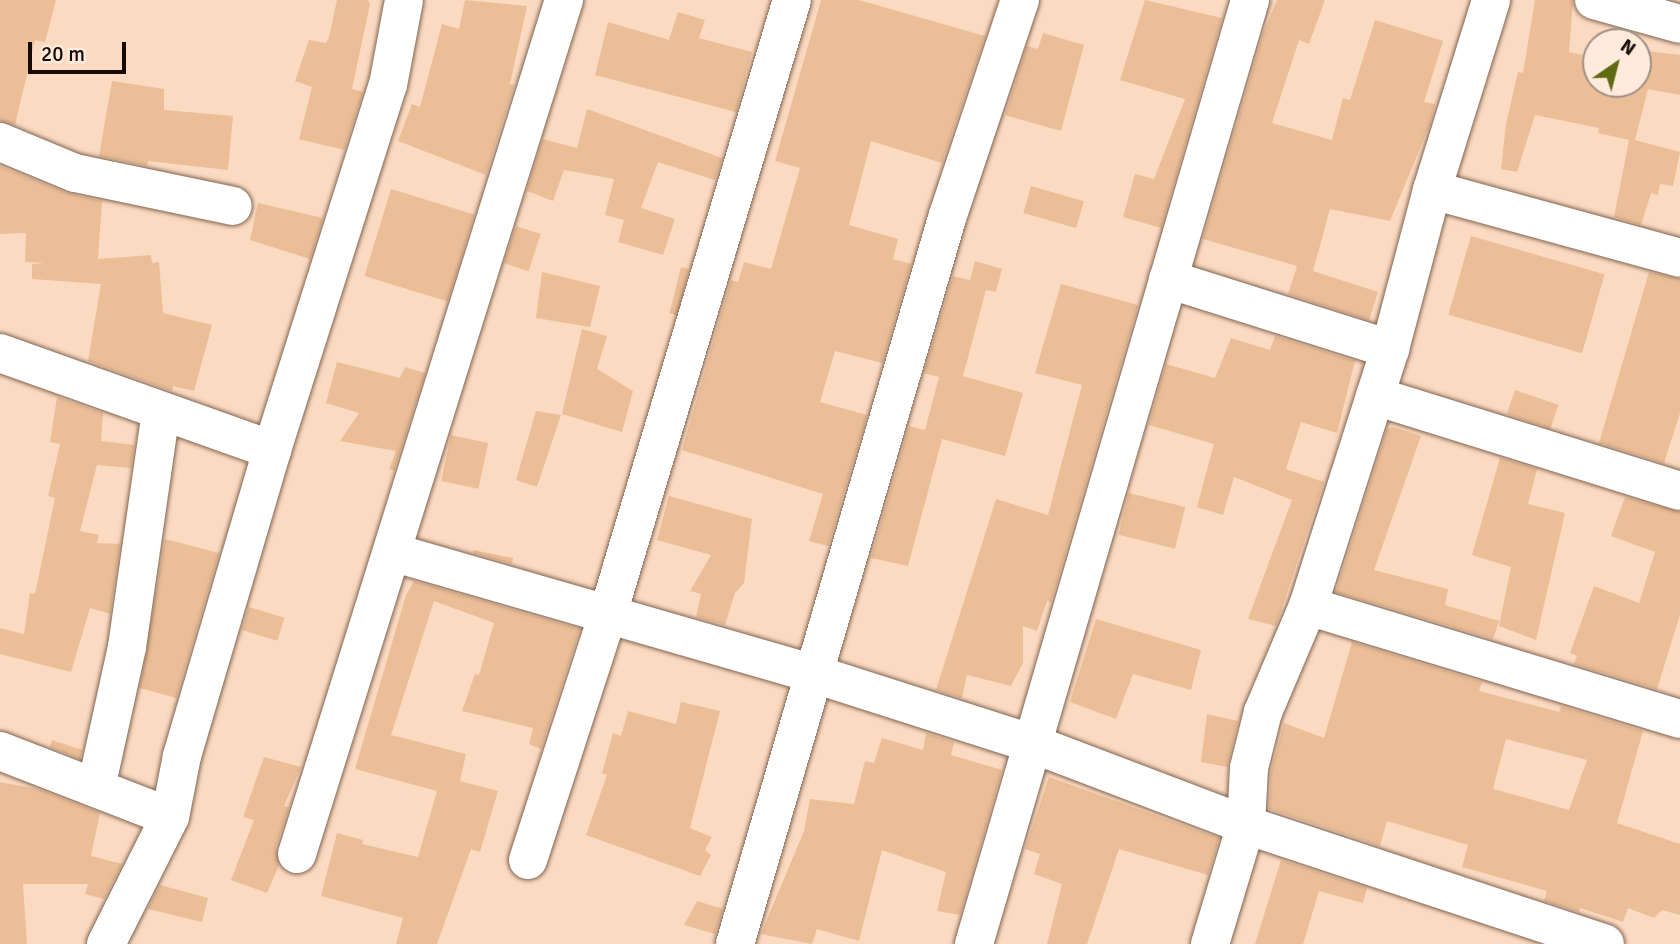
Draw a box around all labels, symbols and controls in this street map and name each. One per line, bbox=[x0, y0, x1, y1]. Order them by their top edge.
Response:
scale bar bbox=[32, 28, 130, 72]
north arrow bbox=[1582, 28, 1652, 98]
text: N bbox=[1616, 34, 1640, 61]
text: 20 m bbox=[41, 41, 85, 67]

